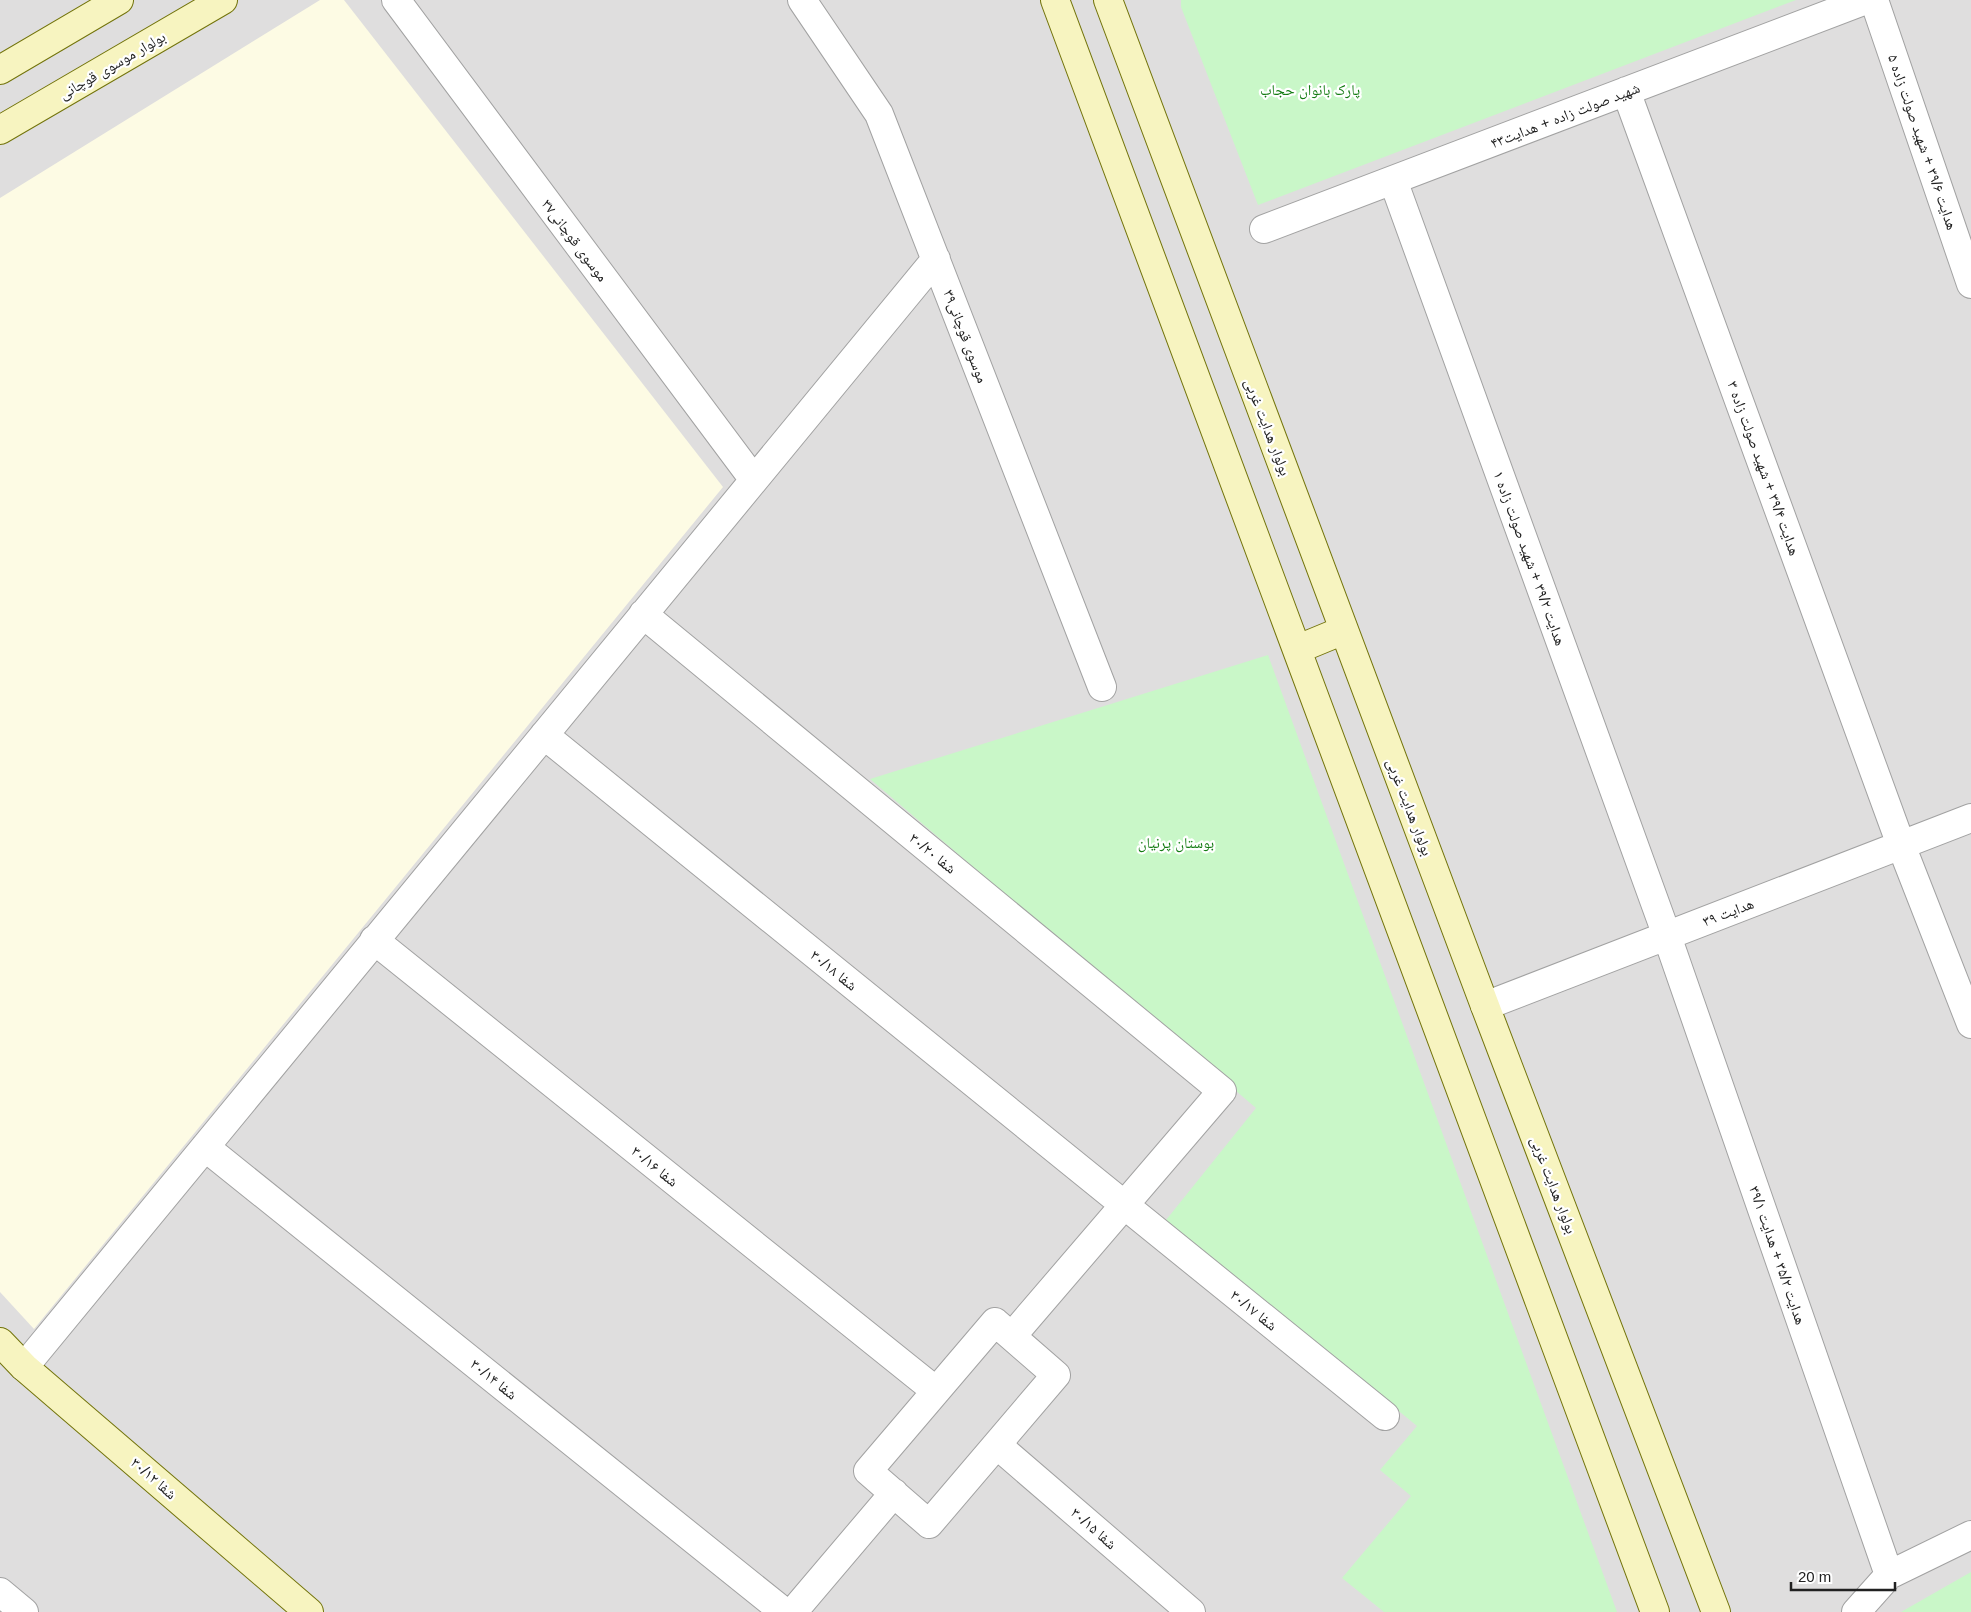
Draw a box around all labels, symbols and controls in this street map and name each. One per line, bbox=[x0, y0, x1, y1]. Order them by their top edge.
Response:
street label: بولوار موسوی قوچانی bbox=[56, 28, 169, 104]
street label: هدایت ۳۹/۶ + شهید صولت زاده ۵ bbox=[1884, 52, 1961, 232]
street label: شهید صولت زاده + هدایت۴۳ bbox=[1488, 79, 1643, 152]
park label: پارک بانوان حجاب bbox=[1260, 81, 1360, 100]
street label: موسوی قوچانی۳۷ bbox=[537, 195, 612, 286]
street label: موسوی قوچانی۳۹ bbox=[939, 287, 992, 386]
street label: بولوار هدایت غربی bbox=[1240, 376, 1294, 479]
street label: هدایت ۳۹/۴ + شهید صولت زاده ۳ bbox=[1723, 378, 1804, 558]
street label: هدایت ۳۹/۲ + شهید صولت زاده ۱ bbox=[1489, 468, 1570, 648]
street label: بولوار هدایت غربی bbox=[1382, 756, 1436, 859]
street label: شفا ۳۰/۲۰ bbox=[906, 829, 960, 877]
park label: بوستان پرنیان bbox=[1138, 834, 1214, 853]
street label: هدایت ۳۹ bbox=[1700, 895, 1756, 930]
street label: شفا ۳۰/۱۸ bbox=[807, 946, 861, 994]
street label: بولوار هدایت غربی bbox=[1526, 1134, 1580, 1237]
street label: شفا ۳۰/۱۶ bbox=[628, 1142, 682, 1190]
street label: هدایت ۳۵/۲ + هدایت ۳۹/۱ bbox=[1746, 1183, 1810, 1327]
street label: شفا ۳۰/۱۷ bbox=[1227, 1286, 1281, 1334]
street label: شفا ۳۰/۱۴ bbox=[467, 1355, 521, 1403]
street label: شفا ۳۰/۱۲ bbox=[128, 1454, 180, 1502]
street label: شفا ۳۰/۱۵ bbox=[1068, 1504, 1120, 1552]
scale bar bbox=[1791, 1560, 1895, 1592]
text: 20 m bbox=[1798, 1568, 1831, 1585]

